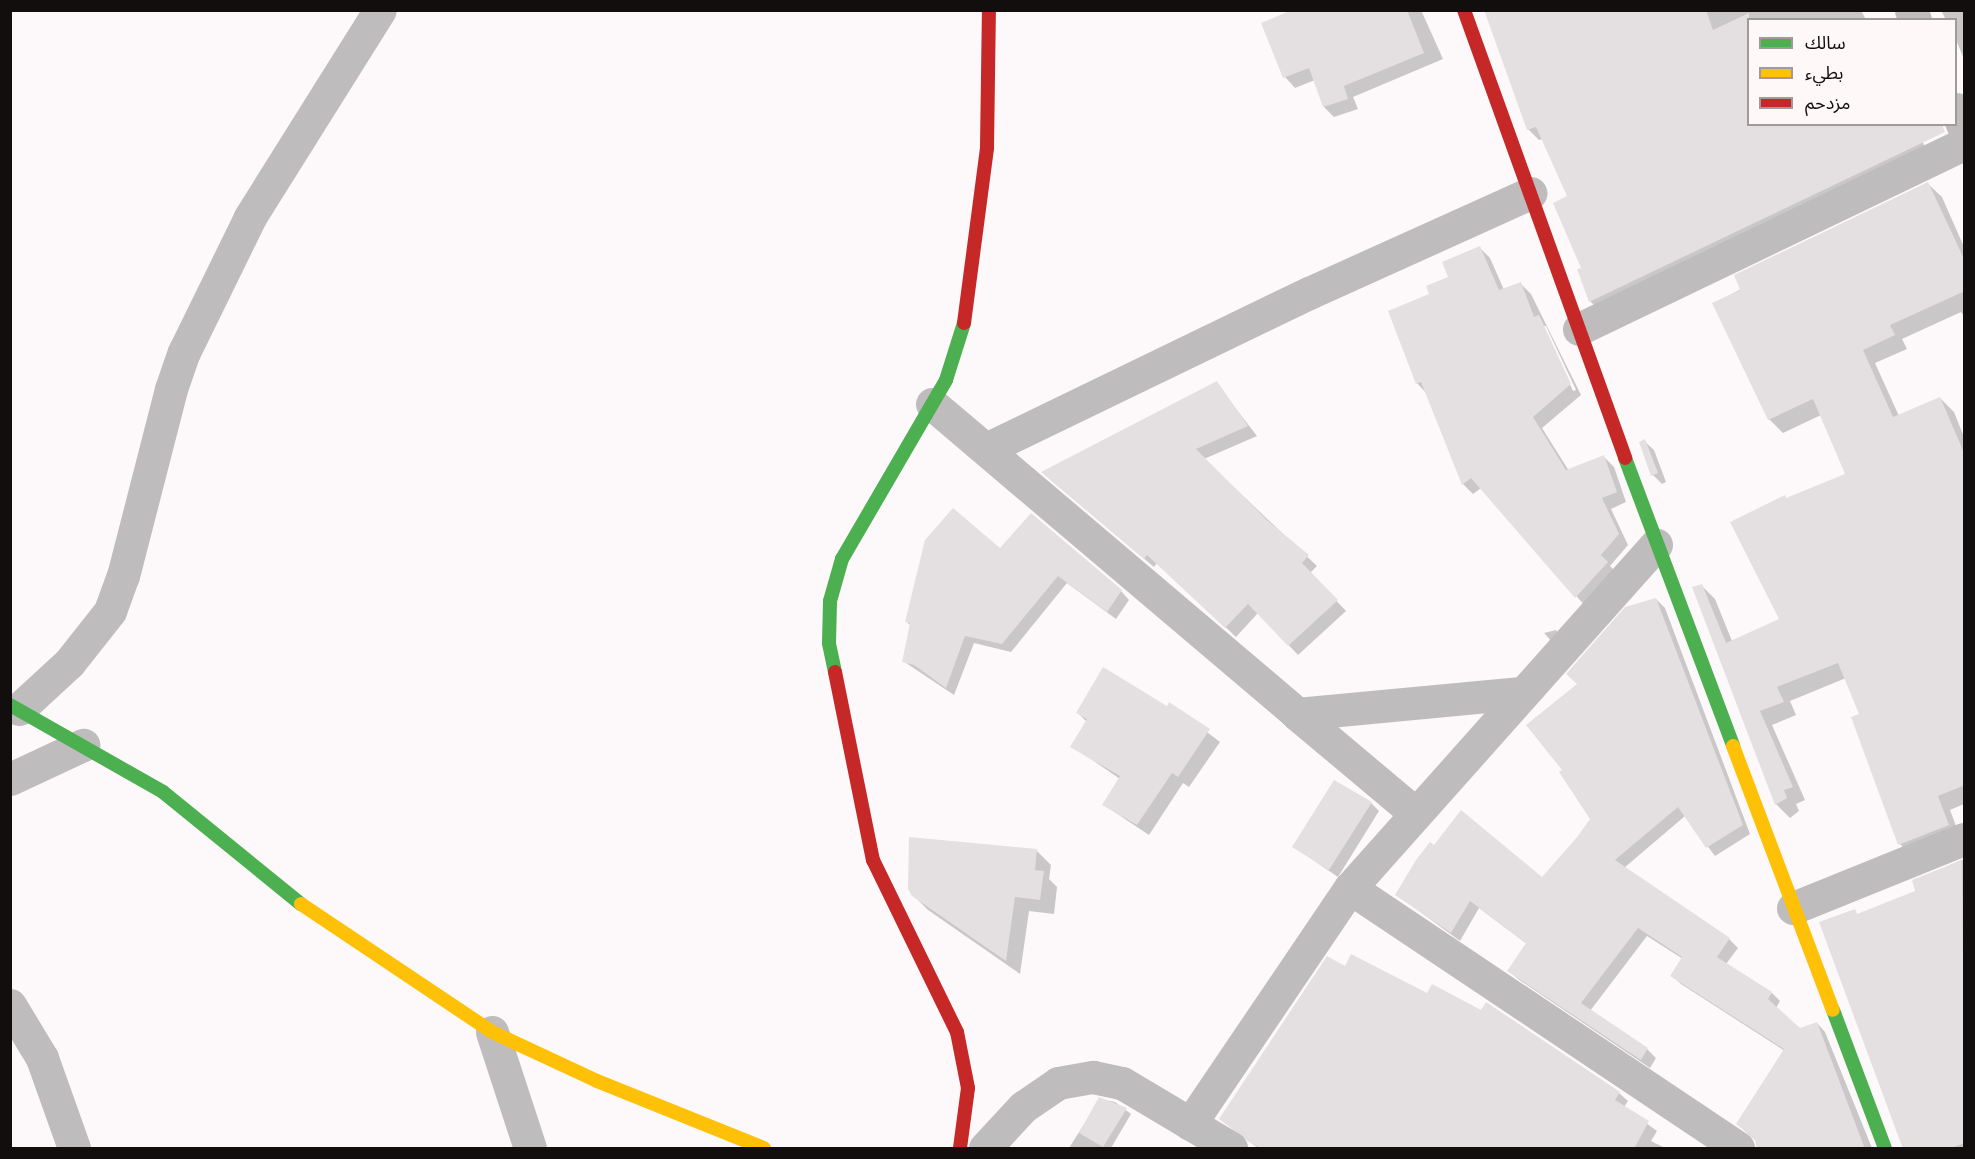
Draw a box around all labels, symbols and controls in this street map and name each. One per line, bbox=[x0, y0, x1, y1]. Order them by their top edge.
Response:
legend bbox=[1747, 18, 1957, 126]
text: سالك bbox=[1805, 30, 1846, 55]
text: بطيء bbox=[1805, 60, 1843, 85]
text: مزدحم bbox=[1805, 90, 1850, 115]

